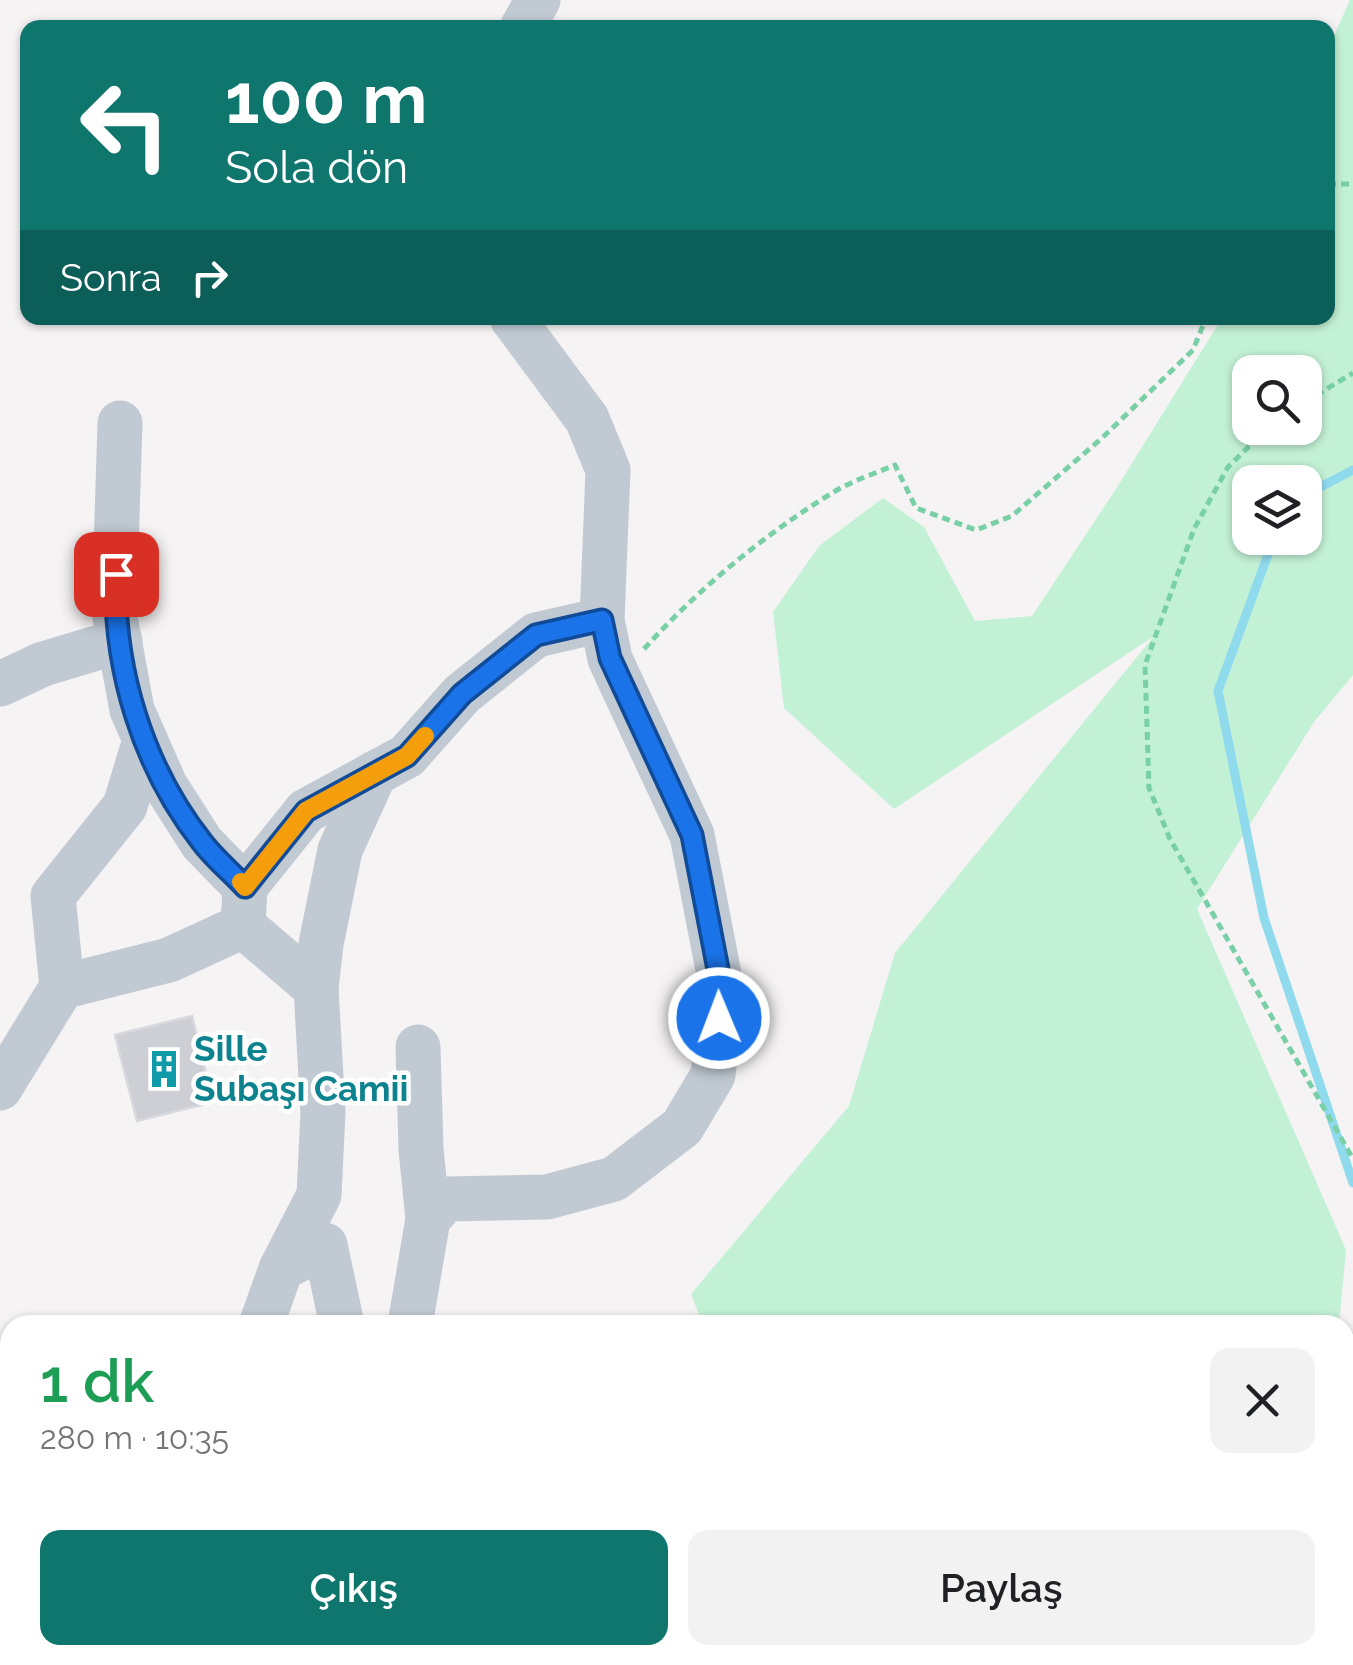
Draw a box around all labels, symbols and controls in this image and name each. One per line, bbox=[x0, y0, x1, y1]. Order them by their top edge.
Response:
text: 100 m bbox=[225, 57, 428, 139]
icon: left bbox=[60, 60, 190, 190]
text: Sola dön bbox=[225, 141, 408, 194]
icon: right bbox=[182, 250, 237, 305]
text: Sonra bbox=[60, 255, 162, 300]
map controls bbox=[1232, 355, 1322, 555]
button: search bbox=[1232, 355, 1322, 445]
button: layers bbox=[1232, 465, 1322, 555]
pin bbox=[74, 532, 159, 617]
icon: arrive bbox=[89, 547, 144, 602]
position arrow bbox=[667, 966, 771, 1070]
place label: Sille Subaşı Camii bbox=[194, 1028, 408, 1109]
building icon: Sille Subaşı Camii bbox=[143, 1048, 185, 1090]
text: 1 dk bbox=[40, 1346, 154, 1416]
button: close bbox=[1210, 1348, 1315, 1453]
text: 280 m · 10:35 bbox=[40, 1419, 229, 1456]
button: Çıkış bbox=[40, 1530, 668, 1645]
button: Paylaş bbox=[688, 1530, 1315, 1645]

